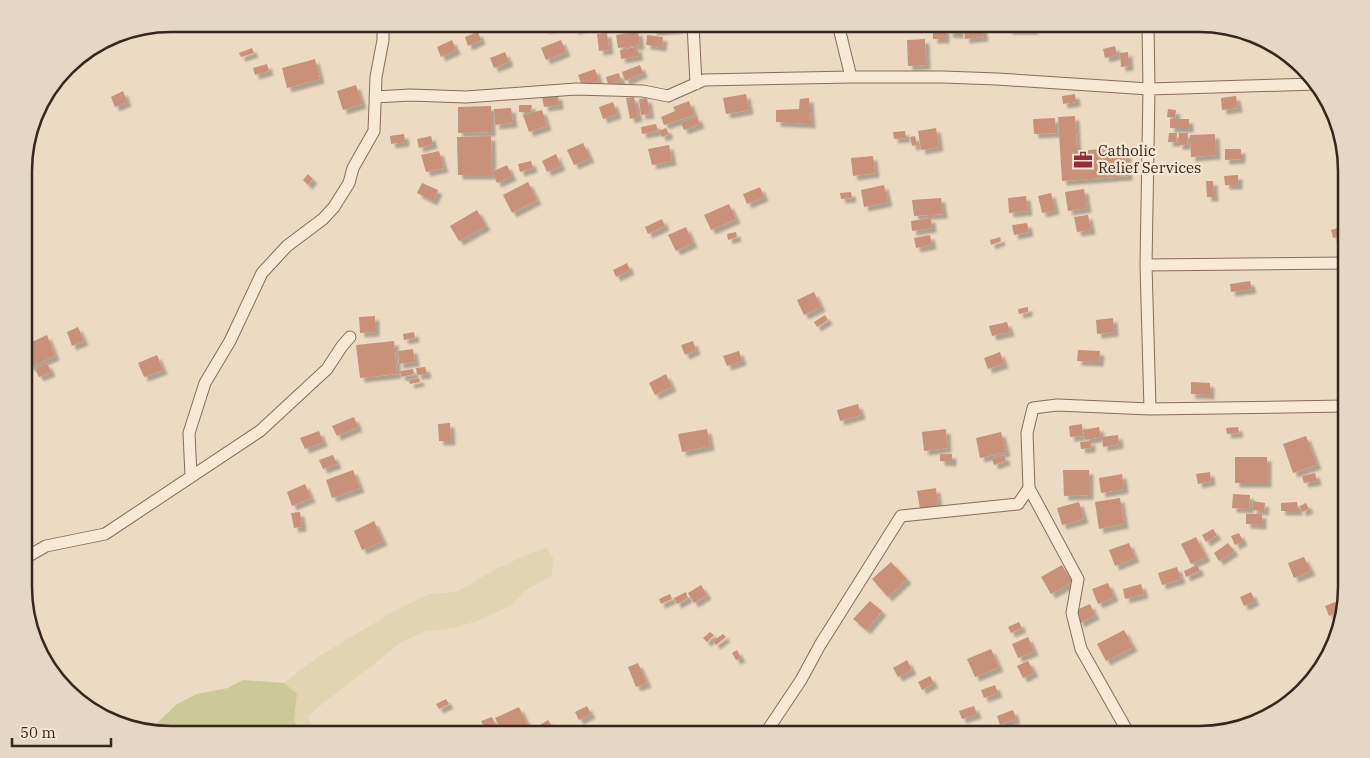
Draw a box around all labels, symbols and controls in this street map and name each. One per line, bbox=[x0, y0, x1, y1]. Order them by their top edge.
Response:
place label: Catholic Relief Services bbox=[1098, 141, 1201, 177]
office icon: Catholic Relief Services bbox=[1072, 149, 1094, 171]
scale bar bbox=[12, 716, 111, 748]
text: 50 m bbox=[20, 723, 56, 742]

